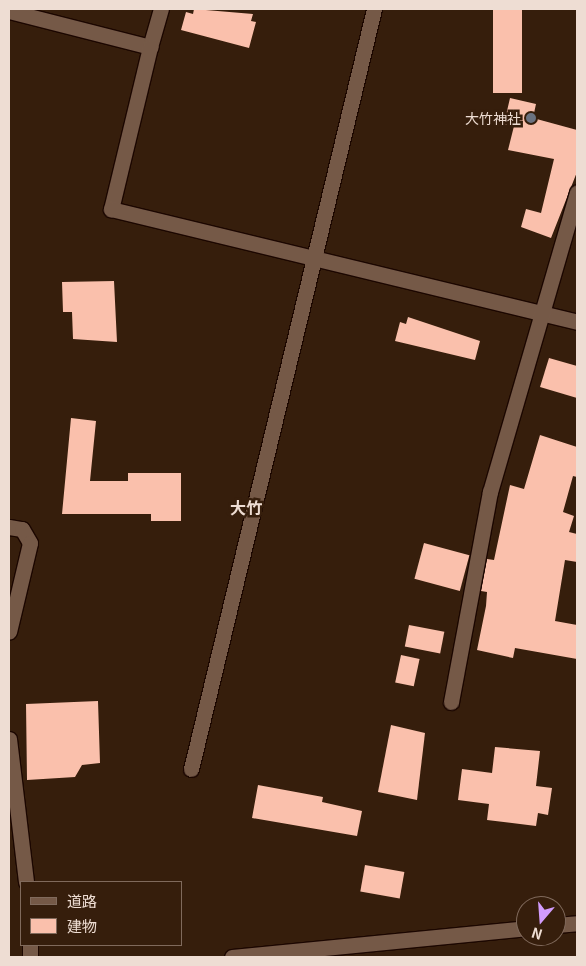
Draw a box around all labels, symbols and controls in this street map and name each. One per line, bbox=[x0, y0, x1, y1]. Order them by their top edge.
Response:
place label: 大竹神社 bbox=[465, 110, 521, 126]
marker: 大竹神社 bbox=[525, 112, 537, 124]
district label: 大竹 bbox=[230, 497, 262, 517]
legend bbox=[20, 881, 182, 946]
text: 道路 bbox=[67, 890, 97, 911]
north arrow bbox=[516, 896, 566, 946]
text: 建物 bbox=[67, 915, 97, 936]
text: N bbox=[529, 923, 545, 945]

